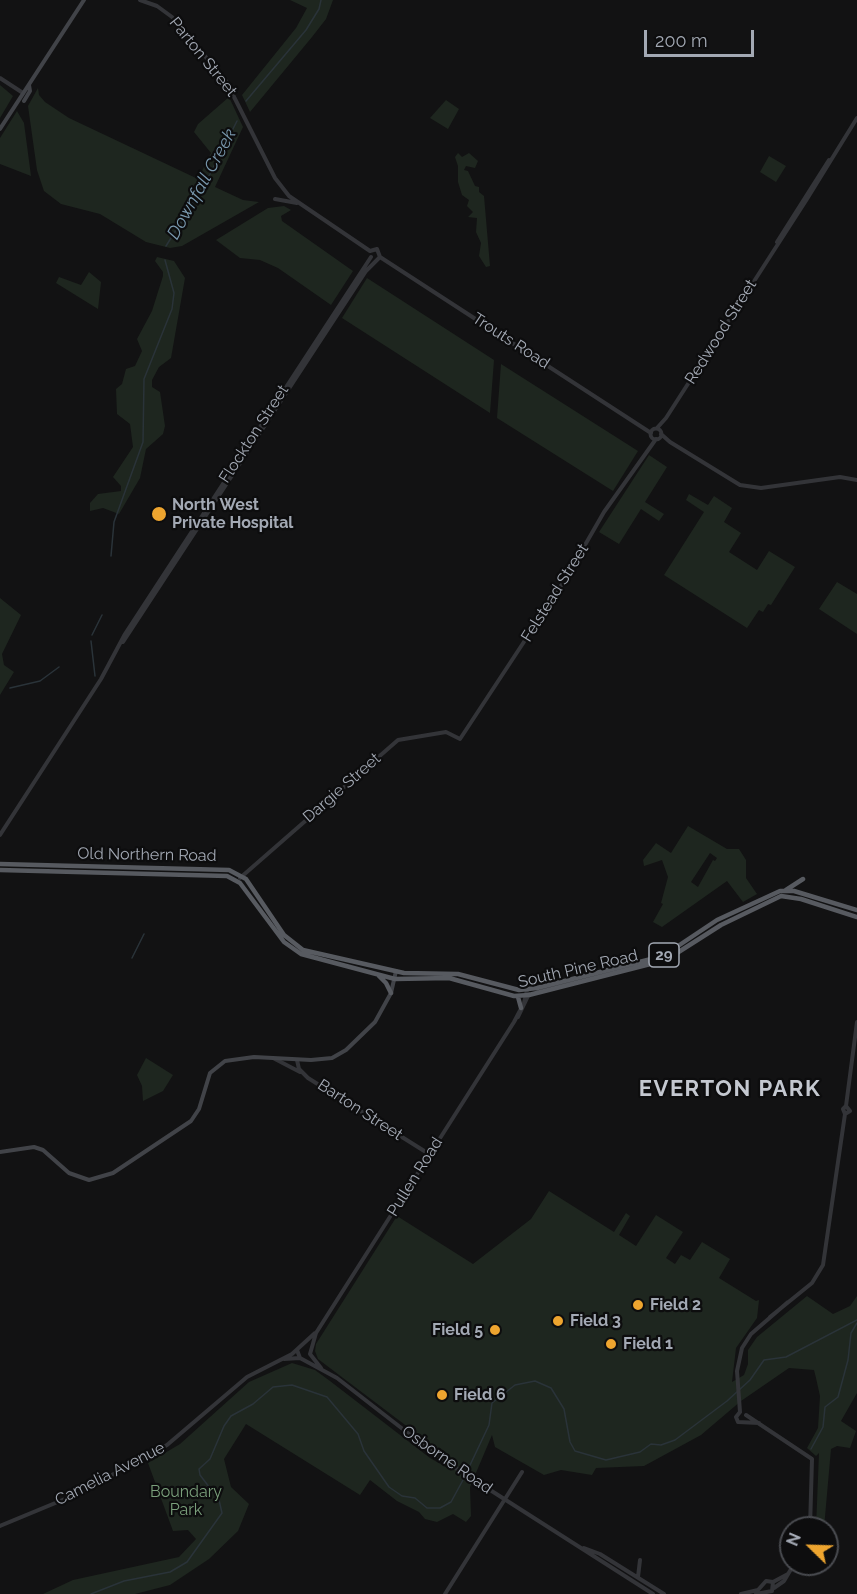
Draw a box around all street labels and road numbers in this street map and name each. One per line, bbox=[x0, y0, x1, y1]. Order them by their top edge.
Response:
street label: Parton Street bbox=[165, 13, 241, 101]
street label: Redwood Street bbox=[681, 276, 761, 388]
street label: Trouts Road bbox=[469, 309, 553, 373]
street label: Flockton Street bbox=[215, 381, 293, 487]
street label: Felstead Street bbox=[517, 540, 593, 646]
street label: Dargie Street bbox=[299, 749, 385, 827]
street label: Old Northern Road bbox=[77, 844, 217, 866]
road number: 29 bbox=[649, 943, 679, 967]
street label: South Pine Road bbox=[516, 946, 640, 992]
street label: Barton Street bbox=[314, 1075, 406, 1145]
street label: Pullen Road bbox=[383, 1134, 447, 1220]
street label: Osborne Road bbox=[398, 1422, 496, 1498]
street label: Camelia Avenue bbox=[52, 1438, 168, 1510]

